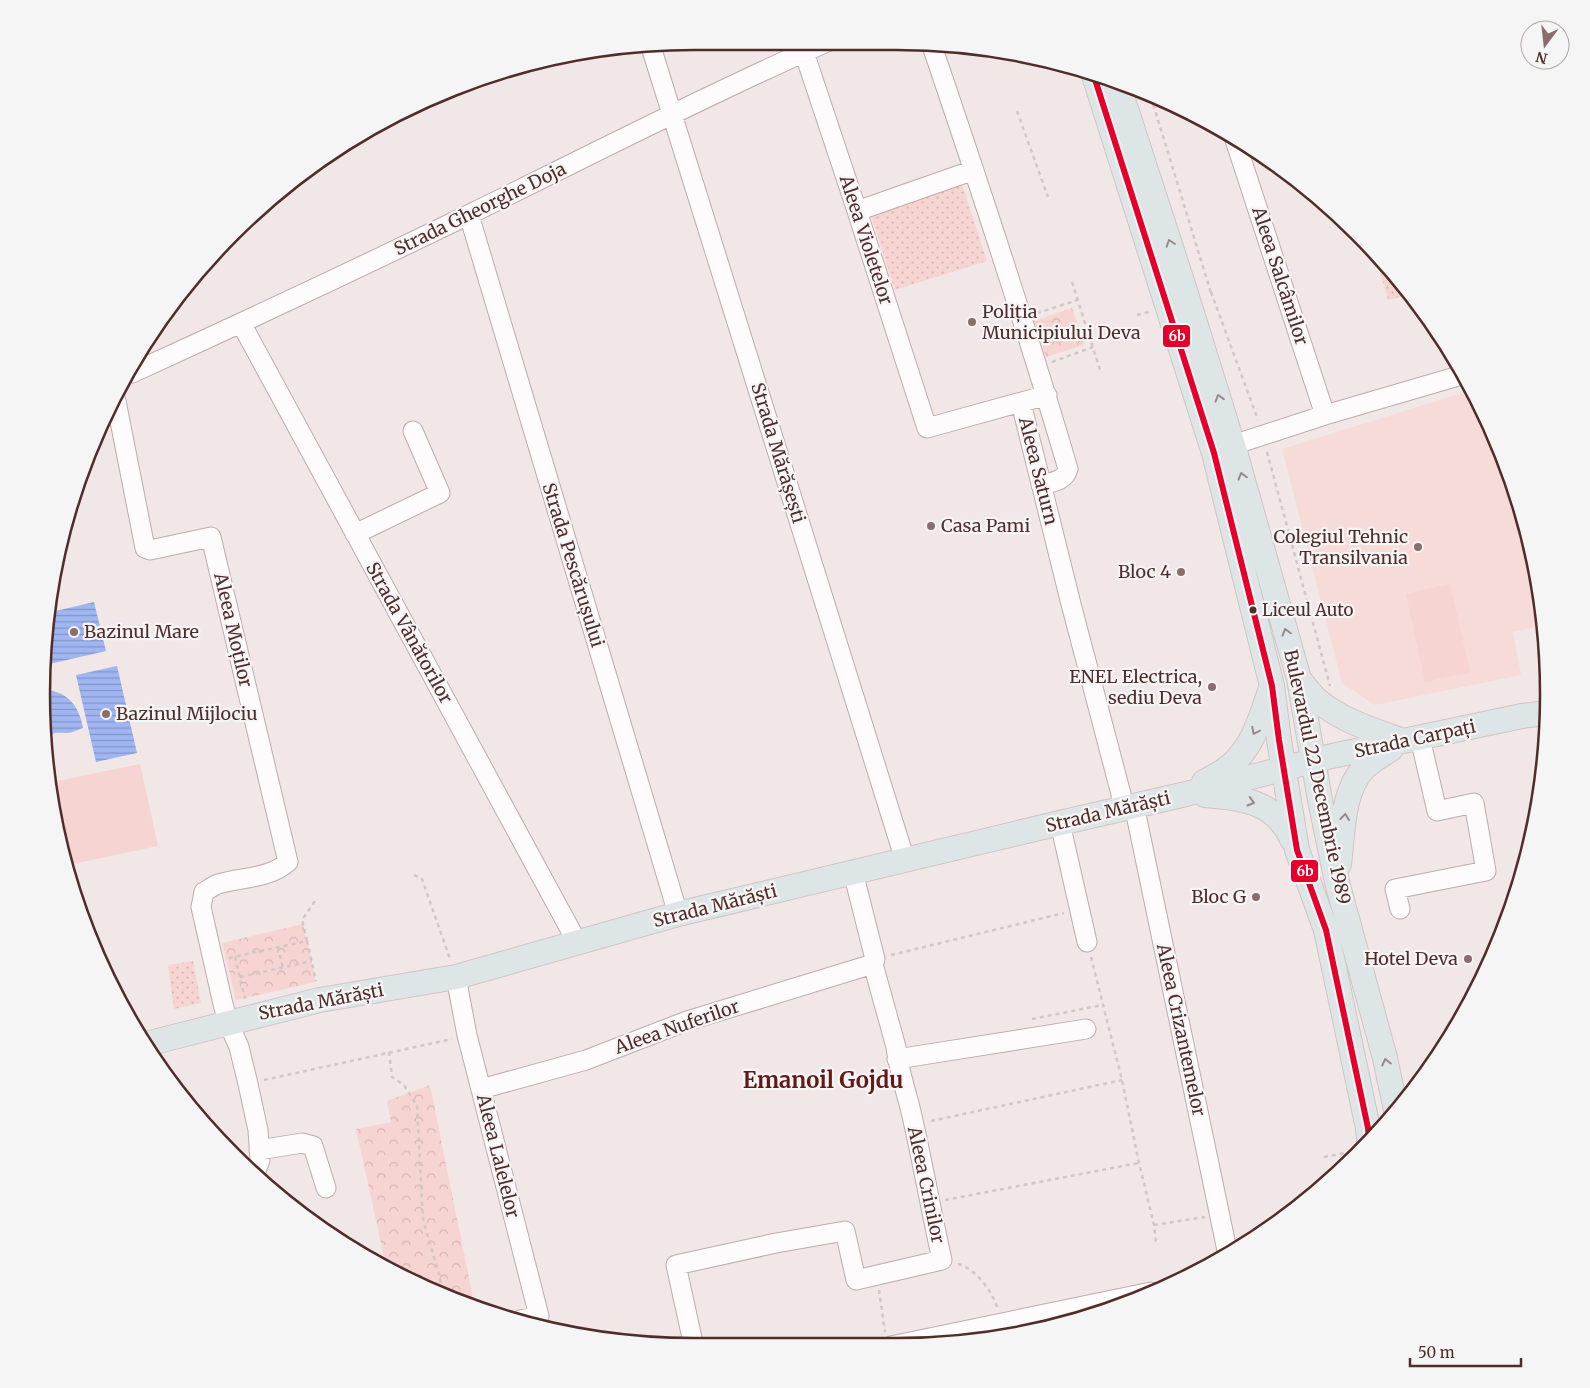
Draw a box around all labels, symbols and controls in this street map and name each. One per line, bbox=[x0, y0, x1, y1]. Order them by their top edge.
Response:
north arrow bbox=[1520, 20, 1570, 70]
text: N bbox=[1534, 47, 1549, 68]
street label: Strada Gheorghe Doja bbox=[390, 157, 570, 260]
street label: Aleea Violetelor bbox=[834, 171, 898, 307]
street label: Aleea Salcâmilor bbox=[1247, 203, 1314, 348]
one-way arrow bbox=[1166, 240, 1176, 248]
place label: Poliția Municipiului Deva bbox=[982, 300, 1141, 344]
marker: Poliția Municipiului Deva bbox=[966, 316, 978, 328]
line badge: 6b bbox=[1162, 324, 1191, 348]
text: 6b bbox=[1168, 327, 1186, 345]
street label: Strada Mărășești bbox=[746, 380, 811, 526]
one-way arrow bbox=[1214, 395, 1224, 403]
street label: Aleea Saturn bbox=[1014, 414, 1063, 527]
one-way arrow bbox=[1237, 472, 1247, 480]
street label: Strada Pescărușului bbox=[538, 480, 609, 650]
place label: Casa Pami bbox=[941, 514, 1030, 537]
marker: Casa Pami bbox=[925, 520, 937, 532]
place label: Colegiul Tehnic Transilvania bbox=[1273, 525, 1408, 569]
marker: Colegiul Tehnic Transilvania bbox=[1412, 541, 1424, 553]
street label: Strada Vânătorilor bbox=[361, 558, 458, 707]
place label: Bloc 4 bbox=[1118, 560, 1171, 583]
marker: Bloc 4 bbox=[1175, 566, 1187, 578]
street label: Aleea Moților bbox=[209, 569, 258, 689]
place label: Liceul Auto bbox=[1262, 599, 1353, 621]
marker: Liceul Auto bbox=[1248, 605, 1258, 615]
place label: Bazinul Mare bbox=[84, 620, 199, 643]
marker: Bazinul Mare bbox=[68, 626, 80, 638]
one-way arrow bbox=[1281, 629, 1291, 637]
street label: Bulevardul 22 Decembrie 1989 bbox=[1279, 647, 1356, 906]
place label: ENEL Electrica, sediu Deva bbox=[1069, 665, 1202, 709]
marker: ENEL Electrica, sediu Deva bbox=[1206, 681, 1218, 693]
place label: Bazinul Mijlociu bbox=[116, 702, 257, 725]
marker: Bazinul Mijlociu bbox=[100, 708, 112, 720]
street label: Strada Carpați bbox=[1352, 714, 1478, 763]
one-way arrow bbox=[1251, 726, 1261, 735]
street label: Strada Mărăști bbox=[1043, 786, 1173, 837]
one-way arrow bbox=[1247, 796, 1256, 807]
one-way arrow bbox=[1339, 812, 1350, 820]
line badge: 6b bbox=[1290, 859, 1319, 883]
text: 6b bbox=[1296, 862, 1314, 880]
street label: Strada Mărăști bbox=[650, 879, 780, 932]
place label: Bloc G bbox=[1191, 885, 1246, 908]
marker: Bloc G bbox=[1250, 891, 1262, 903]
street label: Aleea Crizantemelor bbox=[1152, 941, 1211, 1118]
place label: Hotel Deva bbox=[1364, 947, 1458, 970]
marker: Hotel Deva bbox=[1462, 953, 1474, 965]
street label: Strada Mărăști bbox=[256, 978, 386, 1025]
street label: Aleea Nuferilor bbox=[611, 994, 742, 1059]
one-way arrow bbox=[1381, 1058, 1392, 1067]
district label: Emanoil Gojdu bbox=[743, 1066, 903, 1094]
street label: Aleea Lalelelor bbox=[472, 1091, 525, 1220]
street label: Aleea Crinilor bbox=[903, 1123, 950, 1245]
scale bar bbox=[1410, 1336, 1521, 1368]
text: 50 m bbox=[1418, 1343, 1455, 1362]

